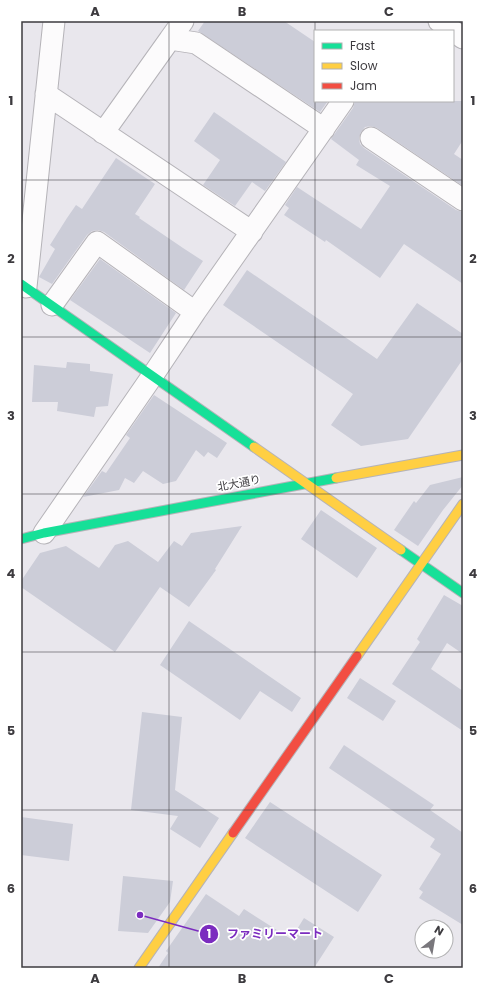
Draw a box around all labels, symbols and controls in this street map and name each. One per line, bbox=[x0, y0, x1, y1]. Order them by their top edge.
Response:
text: A bbox=[90, 2, 100, 21]
text: B bbox=[238, 2, 247, 21]
text: C bbox=[384, 2, 394, 21]
legend bbox=[314, 30, 454, 102]
text: Fast bbox=[350, 37, 375, 54]
text: Slow bbox=[350, 57, 378, 74]
text: Jam bbox=[350, 77, 377, 94]
text: 1 bbox=[9, 91, 13, 110]
text: 1 bbox=[471, 91, 475, 110]
text: 2 bbox=[7, 249, 15, 268]
text: 2 bbox=[469, 249, 477, 268]
text: 3 bbox=[7, 406, 15, 425]
text: 3 bbox=[469, 406, 477, 425]
street label: 北大通り bbox=[216, 471, 262, 495]
text: 4 bbox=[7, 564, 16, 583]
text: 4 bbox=[469, 564, 478, 583]
text: 5 bbox=[7, 721, 15, 740]
text: 5 bbox=[469, 721, 477, 740]
text: 6 bbox=[7, 879, 15, 898]
text: 6 bbox=[469, 879, 477, 898]
north arrow bbox=[414, 919, 454, 959]
text: N bbox=[431, 921, 447, 939]
callout: ファミリーマート bbox=[199, 922, 331, 946]
text: 1 bbox=[207, 925, 211, 942]
text: ファミリーマート bbox=[227, 925, 323, 942]
text: A bbox=[90, 969, 100, 988]
text: B bbox=[238, 969, 247, 988]
text: C bbox=[384, 969, 394, 988]

